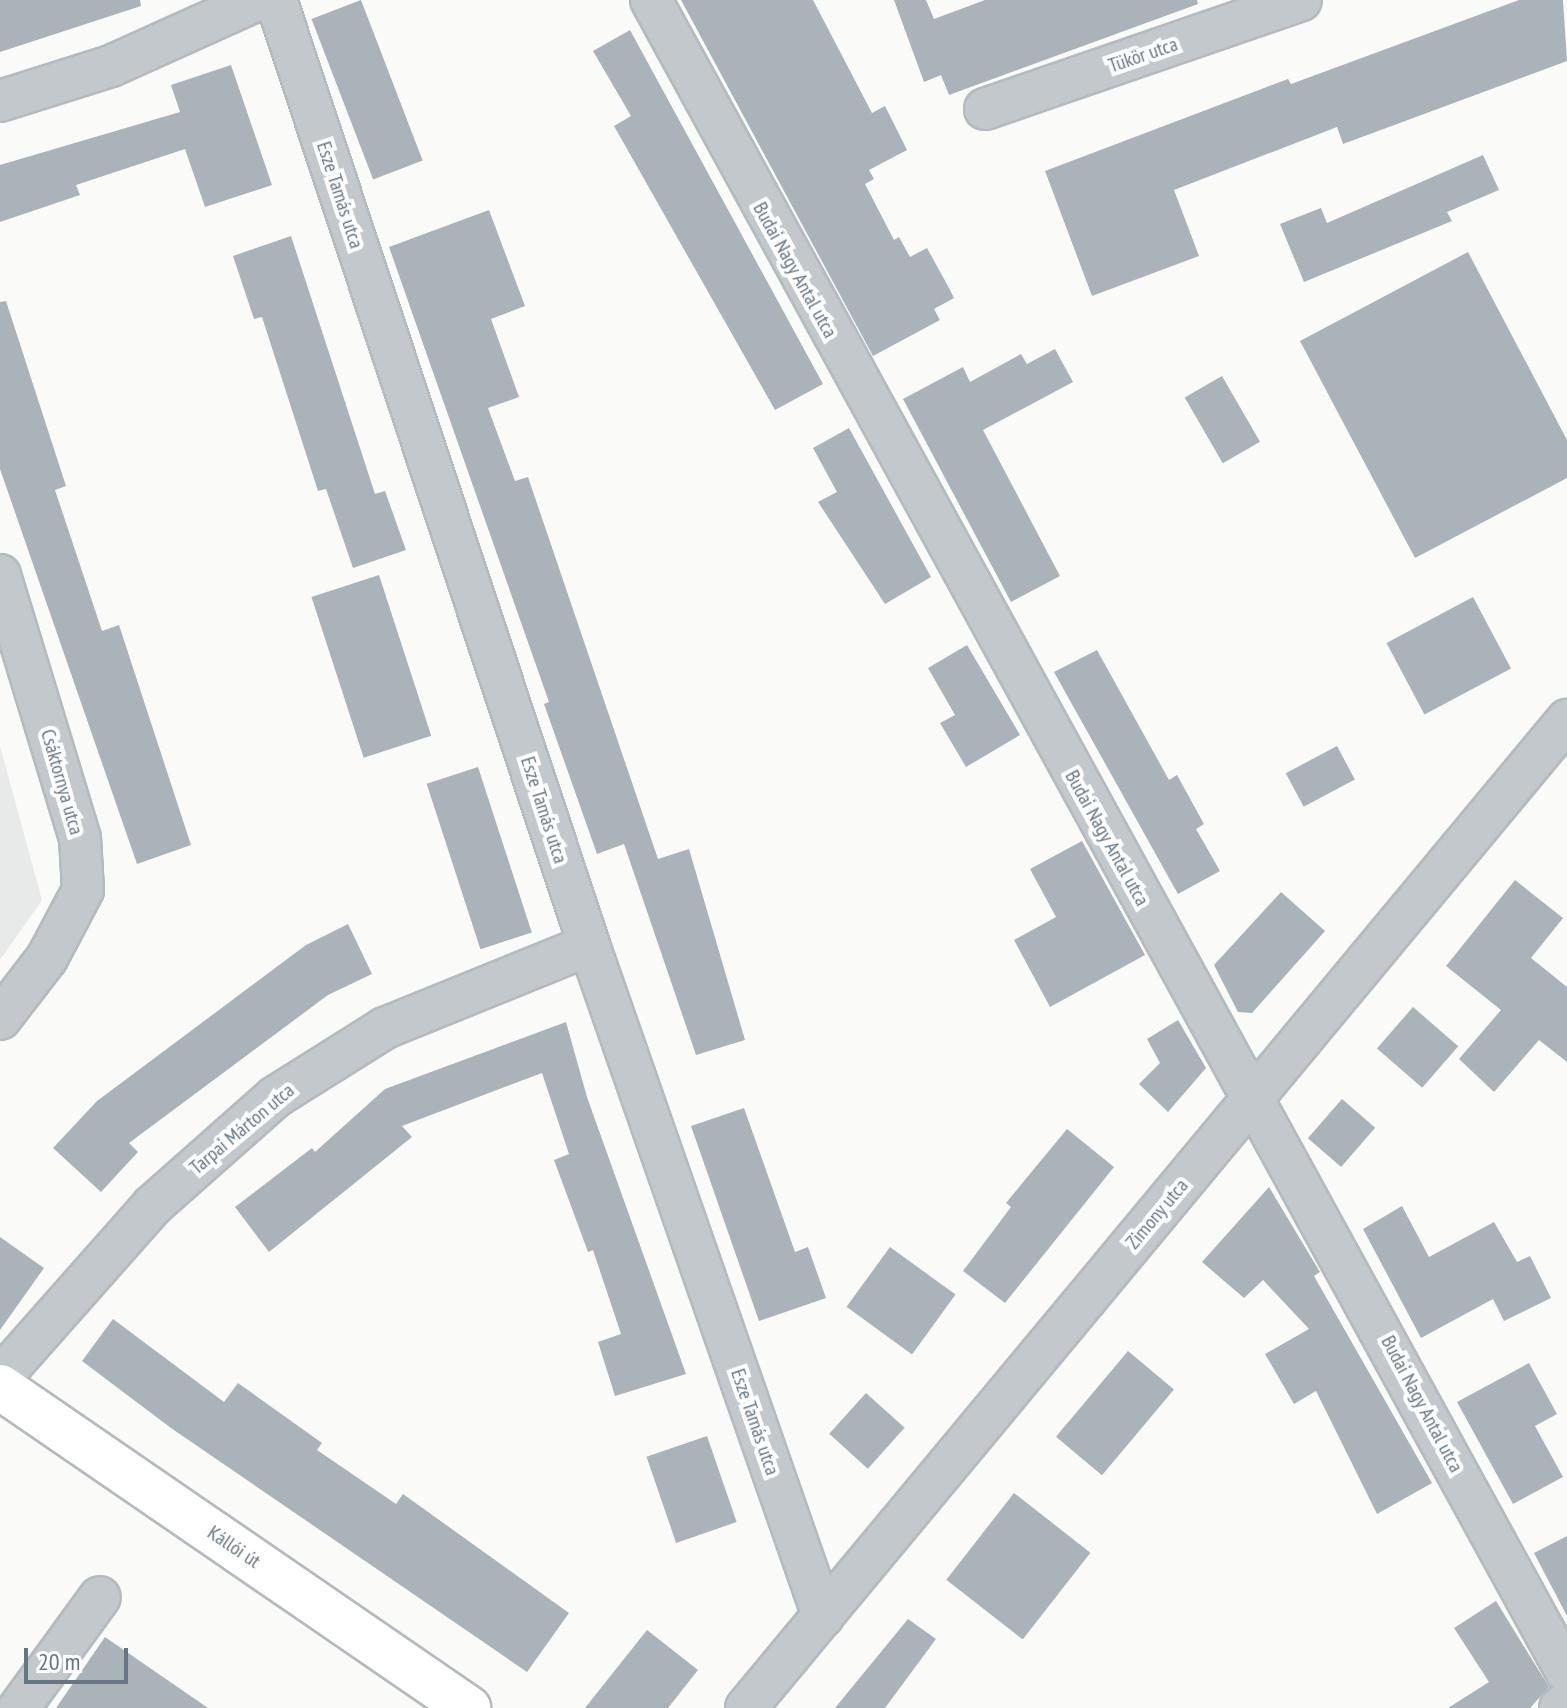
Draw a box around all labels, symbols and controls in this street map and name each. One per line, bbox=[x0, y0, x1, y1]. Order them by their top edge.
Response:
street label: Tükör utca bbox=[1105, 32, 1181, 78]
street label: Esze Tamás utca bbox=[311, 138, 369, 252]
street label: Budai Nagy Antal utca bbox=[748, 198, 842, 342]
street label: Csáktornya utca bbox=[36, 727, 88, 837]
street label: Esze Tamás utca bbox=[515, 753, 573, 867]
street label: Budai Nagy Antal utca bbox=[1060, 766, 1154, 910]
street label: Tarpai Márton utca bbox=[185, 1078, 299, 1180]
street label: Zimony utca bbox=[1121, 1174, 1193, 1254]
street label: Budai Nagy Antal utca bbox=[1376, 1331, 1468, 1477]
street label: Esze Tamás utca bbox=[726, 1366, 784, 1478]
street label: Kállói út bbox=[203, 1521, 265, 1573]
scale bar bbox=[28, 1632, 132, 1682]
text: 20 m bbox=[38, 1646, 80, 1677]

